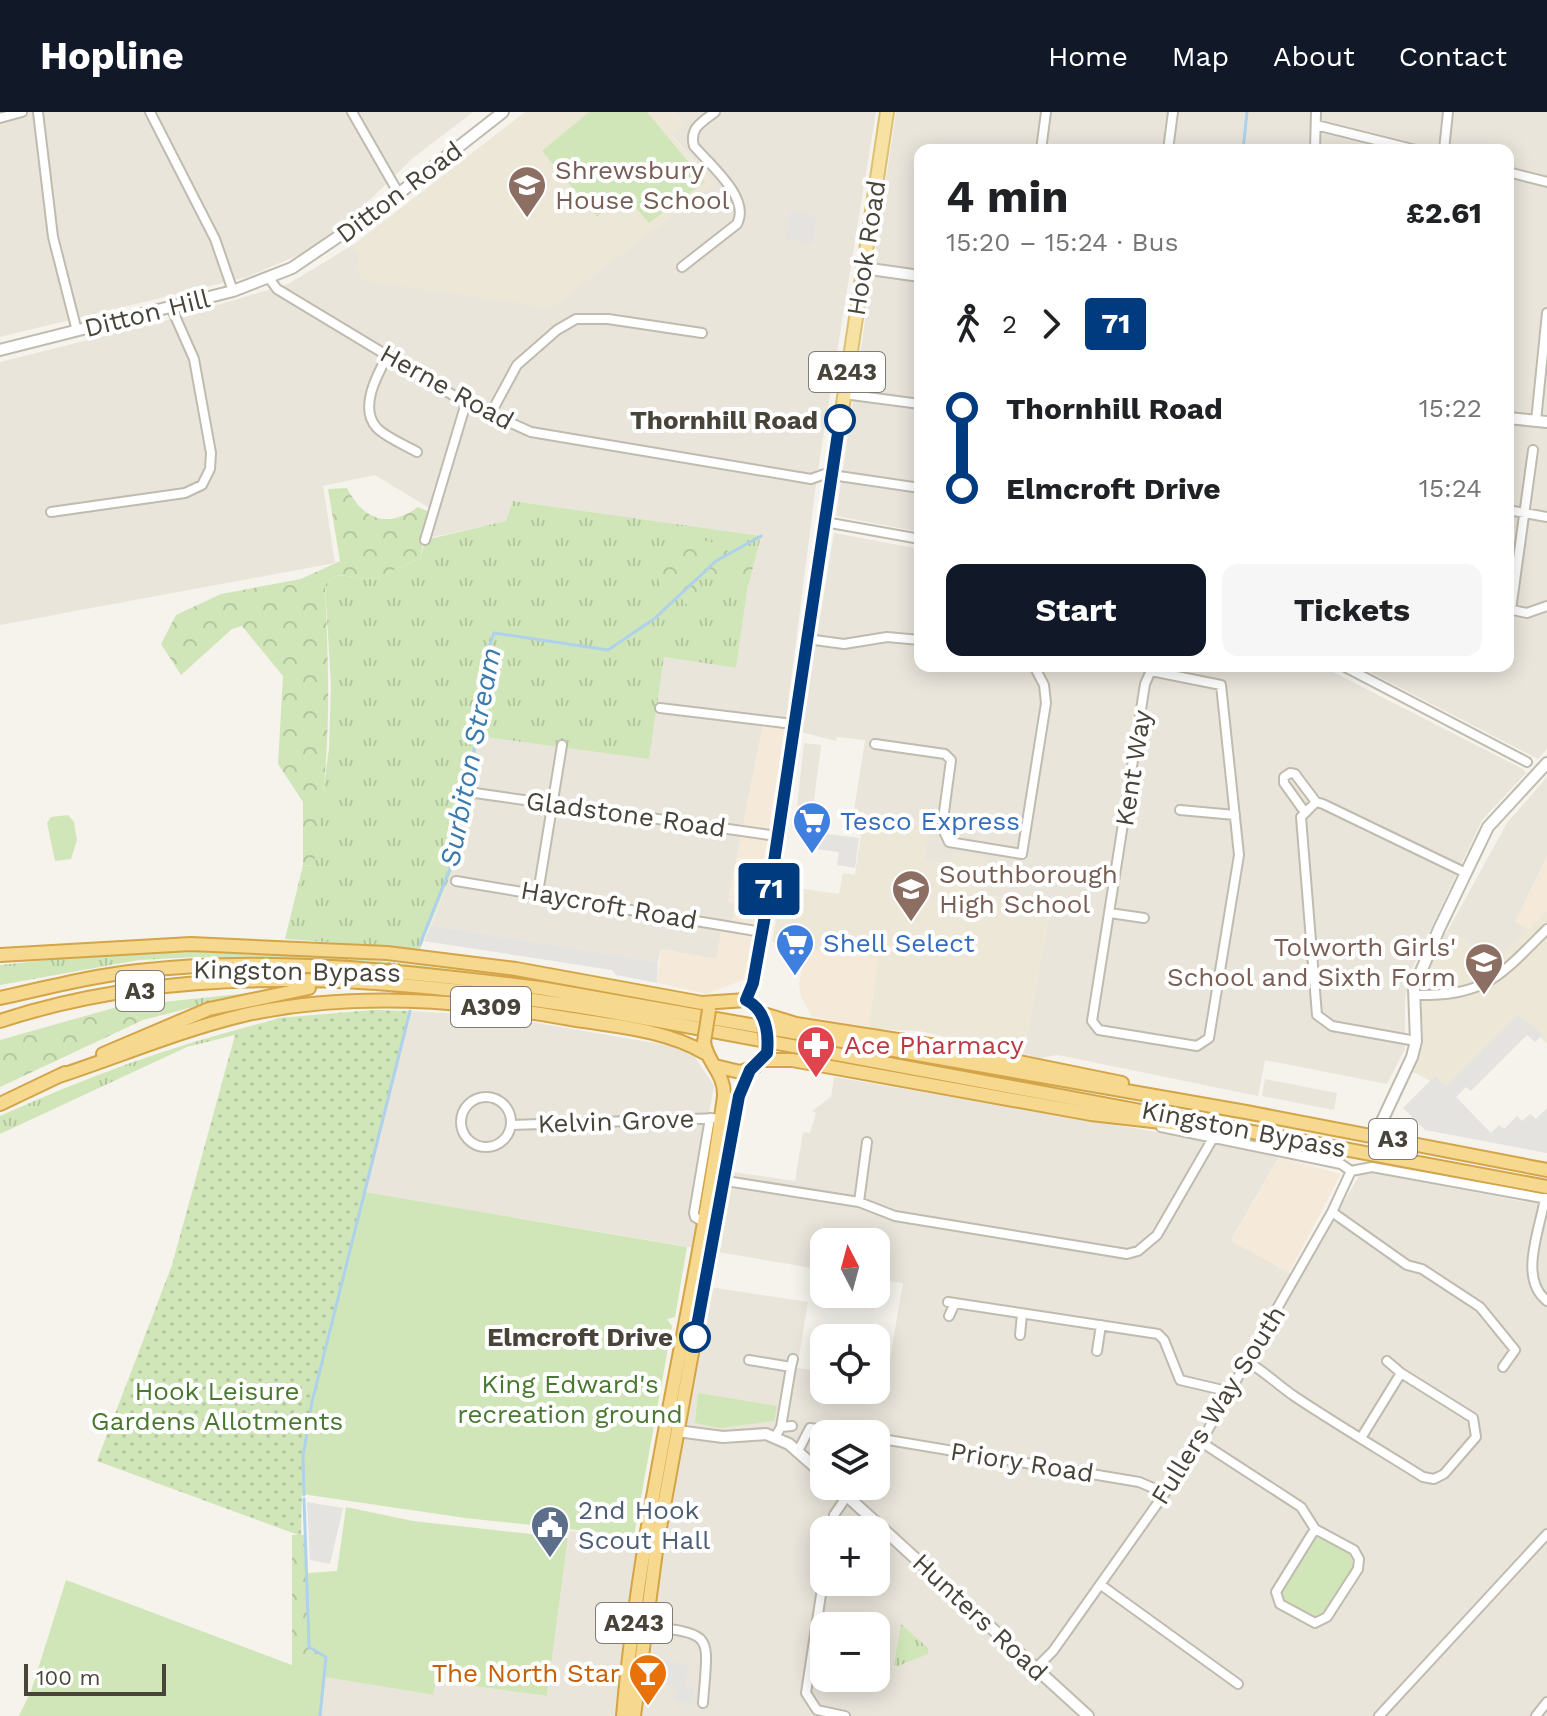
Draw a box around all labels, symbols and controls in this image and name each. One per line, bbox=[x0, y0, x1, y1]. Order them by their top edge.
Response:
text: Hopline bbox=[40, 34, 184, 78]
text: Home bbox=[1048, 40, 1128, 73]
text: Map bbox=[1172, 40, 1229, 73]
text: About bbox=[1273, 40, 1355, 73]
text: Contact bbox=[1399, 40, 1507, 73]
street label: Ditton Road bbox=[330, 135, 468, 249]
place label: Shrewsbury House School bbox=[555, 155, 730, 215]
school or university icon: Shrewsbury House School bbox=[506, 164, 548, 219]
text: 4 min bbox=[946, 171, 1069, 223]
street label: Hook Road bbox=[841, 178, 891, 318]
text: £2.61 bbox=[1406, 195, 1482, 230]
text: 15:20 – 15:24 · Bus bbox=[946, 227, 1178, 257]
street label: Ditton Hill bbox=[81, 283, 213, 343]
icon: walk bbox=[946, 302, 990, 346]
icon: forward bbox=[1029, 302, 1073, 346]
text: 71 bbox=[1101, 307, 1130, 340]
text: 2 bbox=[1002, 309, 1017, 339]
street label: Herne Road bbox=[375, 338, 519, 436]
road number: A243 bbox=[809, 352, 885, 392]
text: Thornhill Road bbox=[1006, 391, 1223, 426]
text: 15:22 bbox=[1419, 393, 1482, 423]
place label: Thornhill Road bbox=[630, 405, 818, 435]
marker: Thornhill Road bbox=[825, 405, 855, 435]
text: Elmcroft Drive bbox=[1006, 471, 1221, 506]
text: 15:24 bbox=[1419, 473, 1482, 503]
button: Start bbox=[946, 564, 1206, 656]
button: Tickets bbox=[1222, 564, 1482, 656]
water label: Surbiton Stream bbox=[433, 645, 508, 870]
street label: Kent Way bbox=[1109, 707, 1157, 828]
street label: Gladstone Road bbox=[524, 785, 728, 843]
supermarket icon: Tesco Express bbox=[791, 800, 833, 855]
place label: Tesco Express bbox=[840, 806, 1020, 836]
place label: Southborough High School bbox=[939, 859, 1118, 919]
line badge: 71 bbox=[733, 863, 805, 915]
school or university icon: Southborough High School bbox=[890, 868, 932, 923]
text: 71 bbox=[754, 872, 784, 905]
street label: Haycroft Road bbox=[518, 875, 700, 935]
supermarket icon: Shell Select bbox=[774, 922, 816, 977]
place label: Shell Select bbox=[823, 928, 975, 958]
place label: Tolworth Girls' School and Sixth Form bbox=[1167, 932, 1456, 992]
school or university icon: Tolworth Girls' School and Sixth Form bbox=[1463, 941, 1505, 996]
street label: Kingston Bypass bbox=[193, 954, 401, 988]
road number: A3 bbox=[116, 971, 164, 1011]
road number: A309 bbox=[451, 987, 531, 1027]
pharmacy icon: Ace Pharmacy bbox=[795, 1024, 837, 1079]
place label: Ace Pharmacy bbox=[844, 1030, 1024, 1060]
street label: Kingston Bypass bbox=[1139, 1094, 1349, 1164]
street label: Kelvin Grove bbox=[537, 1103, 695, 1139]
road number: A3 bbox=[1369, 1119, 1417, 1159]
north arrow bbox=[810, 1228, 890, 1308]
map controls bbox=[810, 1228, 890, 1692]
street label: Fullers Way South bbox=[1145, 1300, 1291, 1510]
place label: Elmcroft Drive bbox=[487, 1322, 673, 1352]
marker: Elmcroft Drive bbox=[680, 1322, 710, 1352]
button: locate bbox=[810, 1324, 890, 1404]
park label: King Edward's recreation ground bbox=[457, 1369, 683, 1429]
park label: Hook Leisure Gardens Allotments bbox=[91, 1376, 343, 1436]
button: layers bbox=[810, 1420, 890, 1500]
street label: Priory Road bbox=[948, 1436, 1096, 1488]
place label: 2nd Hook Scout Hall bbox=[578, 1495, 710, 1555]
public building icon: 2nd Hook Scout Hall bbox=[529, 1504, 571, 1559]
button: + bbox=[810, 1516, 890, 1596]
street label: Hunters Road bbox=[907, 1547, 1053, 1687]
road number: A243 bbox=[596, 1603, 672, 1643]
button: − bbox=[810, 1612, 890, 1692]
bar icon: The North Star bbox=[627, 1652, 669, 1707]
place label: The North Star bbox=[432, 1658, 620, 1688]
scale bar bbox=[24, 1660, 166, 1696]
text: 100 m bbox=[36, 1665, 100, 1690]

